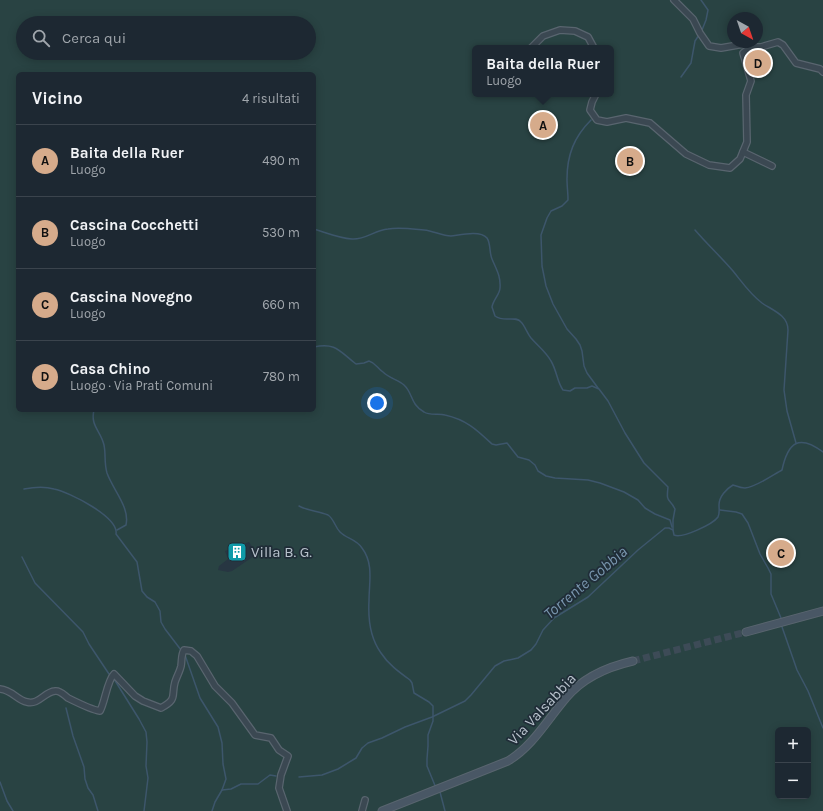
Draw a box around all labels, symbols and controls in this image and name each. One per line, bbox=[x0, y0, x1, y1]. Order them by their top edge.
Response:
north arrow bbox=[727, 12, 763, 48]
search box bbox=[16, 16, 316, 60]
icon: search bbox=[30, 27, 52, 49]
text: Cerca qui bbox=[62, 29, 126, 47]
popup bbox=[472, 45, 614, 97]
pin: D bbox=[745, 48, 771, 78]
text: Baita della Ruer bbox=[486, 55, 600, 73]
text: Luogo bbox=[486, 73, 522, 88]
text: Vicino bbox=[32, 88, 83, 108]
text: 4 risultati bbox=[242, 91, 300, 106]
pin: A bbox=[530, 110, 556, 140]
text: Baita della Ruer bbox=[70, 144, 184, 162]
pin: B bbox=[617, 146, 643, 176]
text: A bbox=[41, 153, 49, 168]
text: 490 m bbox=[262, 153, 300, 168]
text: Luogo bbox=[70, 162, 106, 177]
text: Cascina Cocchetti bbox=[70, 216, 199, 234]
text: B bbox=[41, 225, 49, 240]
text: 530 m bbox=[262, 225, 300, 240]
text: Luogo bbox=[70, 234, 106, 249]
text: Cascina Novegno bbox=[70, 288, 193, 306]
text: C bbox=[41, 297, 49, 312]
text: 660 m bbox=[262, 297, 300, 312]
text: Luogo bbox=[70, 306, 106, 321]
text: Casa Chino bbox=[70, 360, 150, 378]
text: D bbox=[41, 369, 49, 384]
text: 780 m bbox=[263, 369, 300, 384]
text: Luogo · Via Prati Comuni bbox=[70, 378, 213, 393]
your location bbox=[367, 393, 387, 413]
pin: C bbox=[768, 538, 794, 568]
building icon: Villa B. G. bbox=[226, 541, 248, 563]
water label: Torrente Gobbia bbox=[540, 542, 631, 623]
place label: Villa B. G. bbox=[251, 543, 312, 561]
street label: Via Valsabbia bbox=[504, 669, 580, 749]
map controls bbox=[775, 727, 811, 799]
button: + bbox=[775, 727, 811, 763]
button: − bbox=[775, 763, 811, 799]

